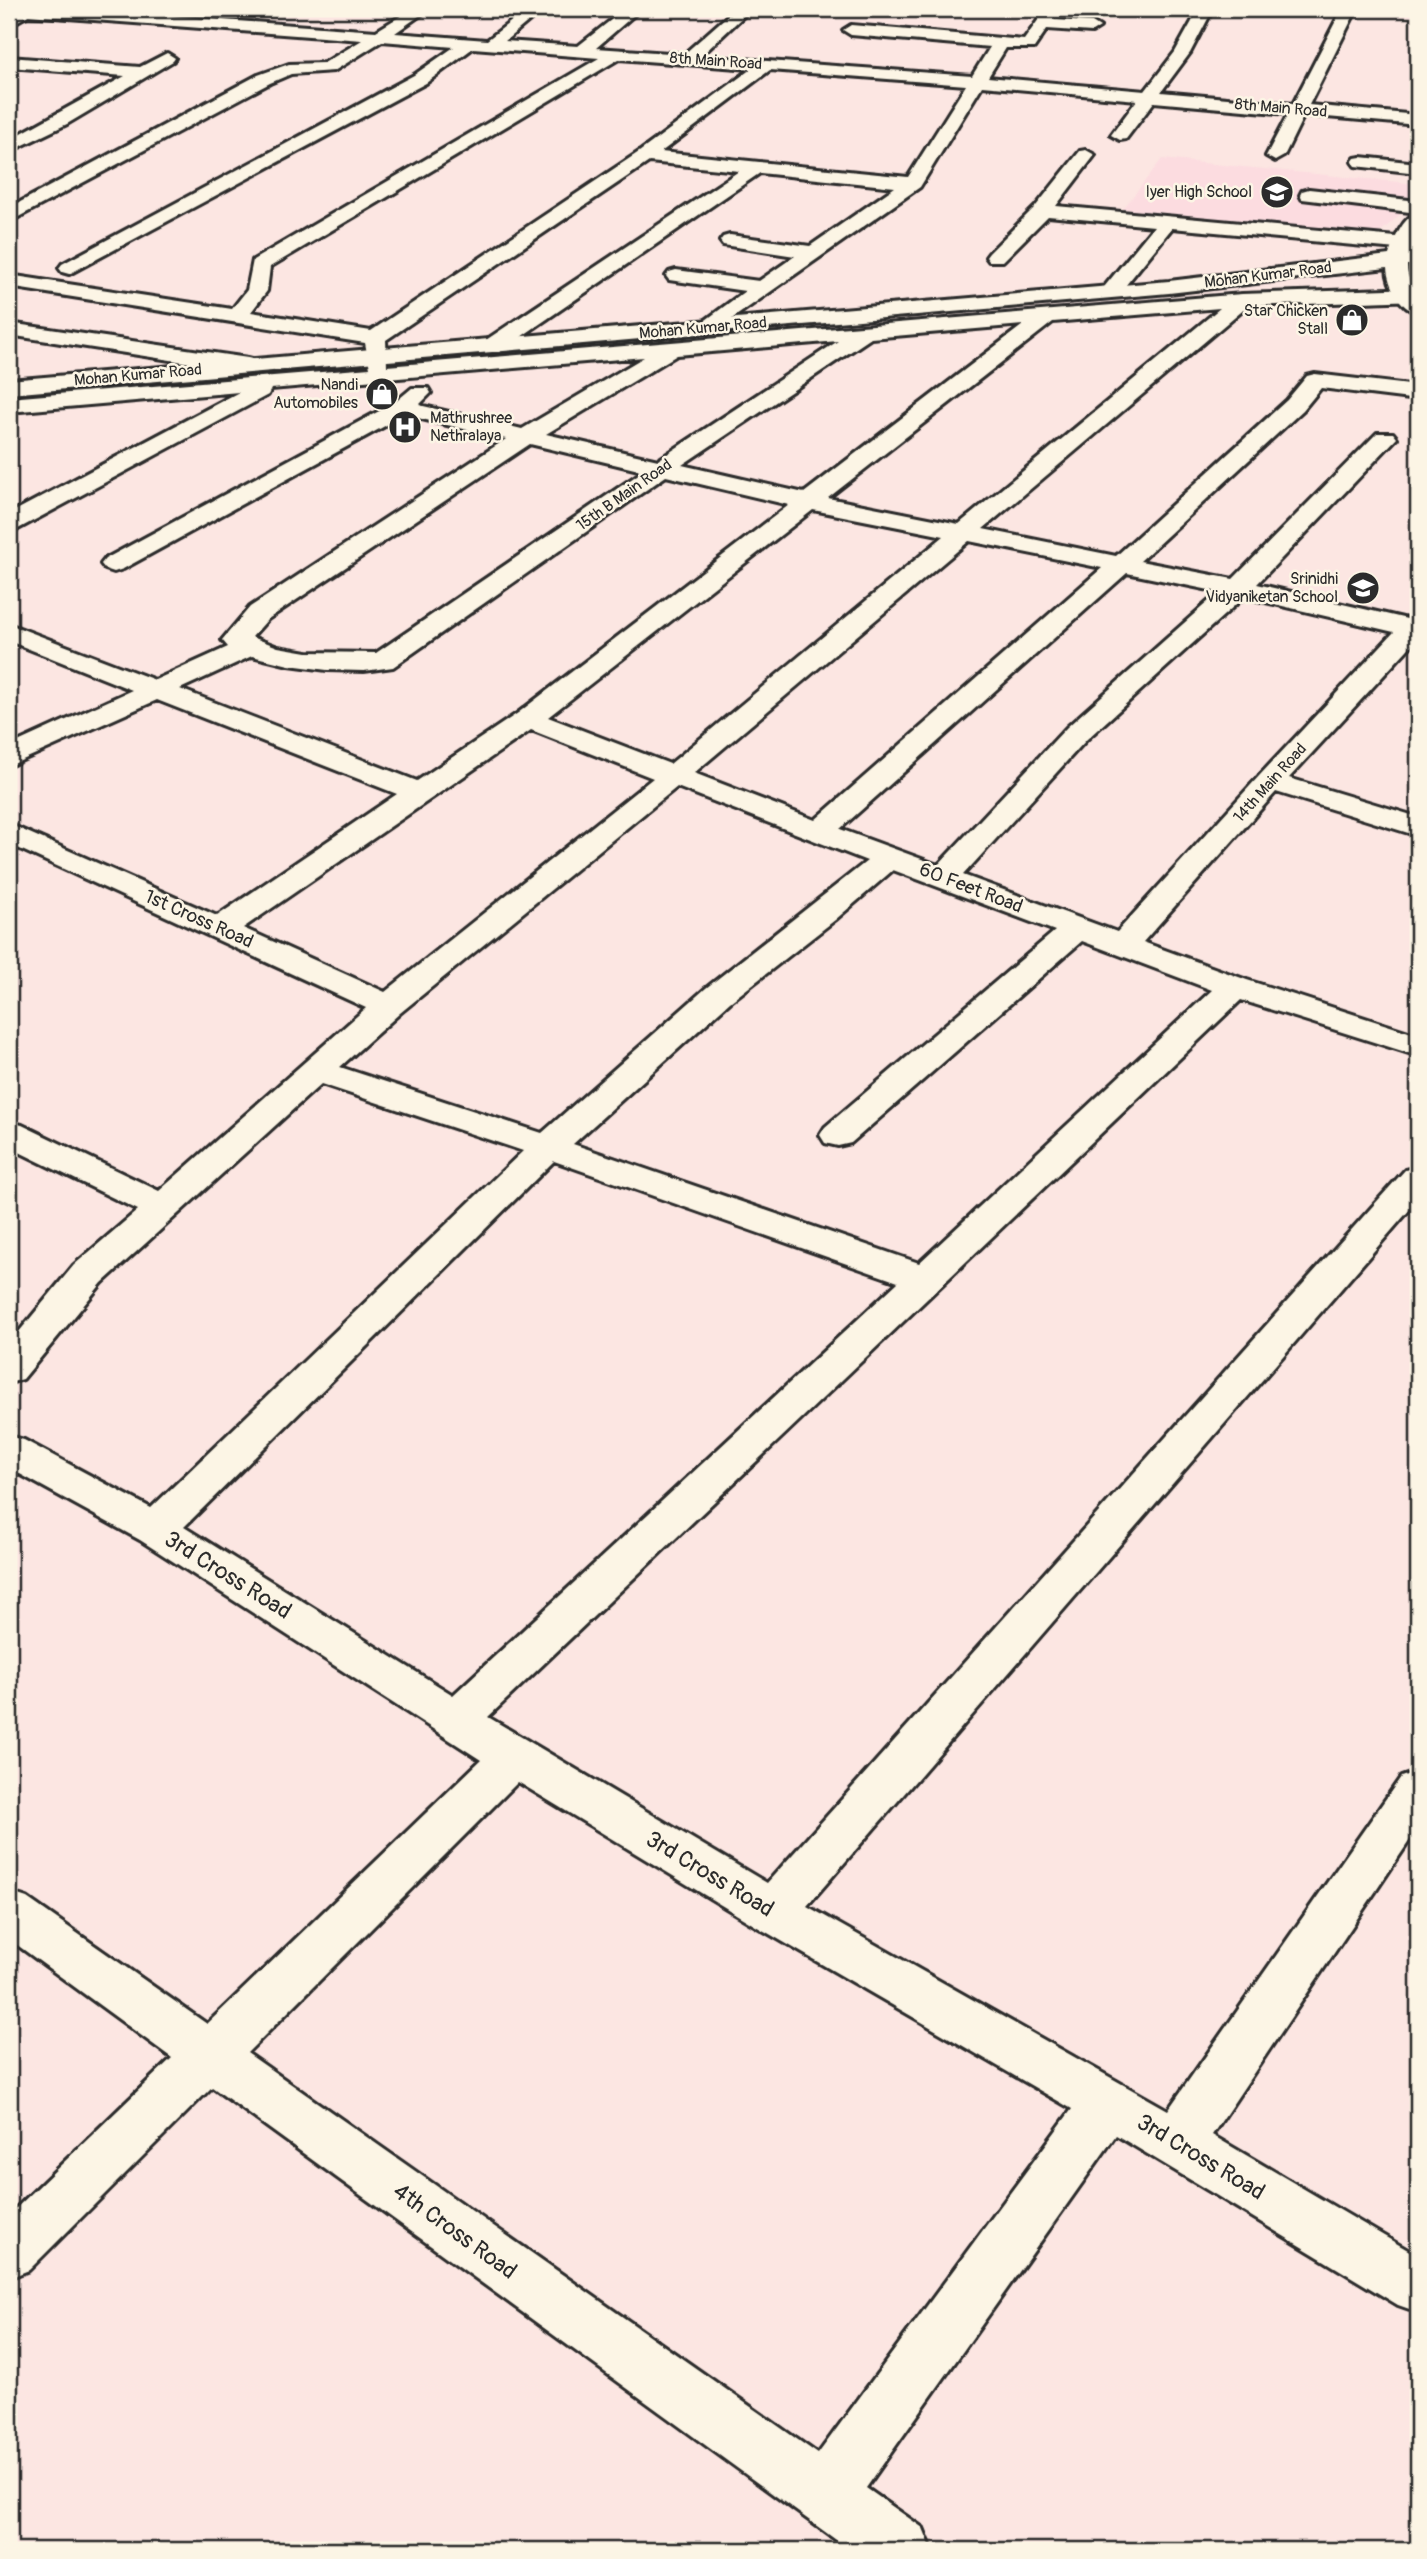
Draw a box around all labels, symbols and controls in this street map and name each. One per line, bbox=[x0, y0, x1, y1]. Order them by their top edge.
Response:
street label: 8th Main Road bbox=[669, 48, 763, 74]
street label: 8th Main Road bbox=[1234, 94, 1328, 122]
school or university icon: Iyer High School bbox=[1258, 173, 1296, 211]
place label: Iyer High School bbox=[1146, 182, 1252, 202]
street label: Mohan Kumar Road bbox=[1203, 257, 1333, 293]
place label: Star Chicken Stall bbox=[1244, 301, 1328, 339]
shop icon: Star Chicken Stall bbox=[1333, 301, 1371, 339]
street label: Mohan Kumar Road bbox=[638, 312, 768, 344]
street label: Mohan Kumar Road bbox=[73, 359, 203, 391]
place label: Nandi Automobiles bbox=[273, 375, 358, 413]
shop icon: Nandi Automobiles bbox=[363, 375, 401, 413]
hospital icon: Mathrushree Nethralaya bbox=[386, 408, 424, 446]
place label: Mathrushree Nethralaya bbox=[430, 408, 512, 446]
street label: 15th B Main Road bbox=[572, 455, 676, 535]
place label: Srinidhi Vidyaniketan School bbox=[1206, 569, 1338, 607]
school or university icon: Srinidhi Vidyaniketan School bbox=[1344, 569, 1382, 607]
street label: 14th Main Road bbox=[1229, 739, 1311, 827]
street label: 60 Feet Road bbox=[916, 857, 1026, 919]
street label: 1st Cross Road bbox=[141, 884, 257, 954]
street label: 3rd Cross Road bbox=[159, 1524, 297, 1626]
street label: 3rd Cross Road bbox=[641, 1824, 779, 1924]
street label: 3rd Cross Road bbox=[1132, 2107, 1270, 2207]
street label: 4th Cross Road bbox=[387, 2176, 523, 2286]

